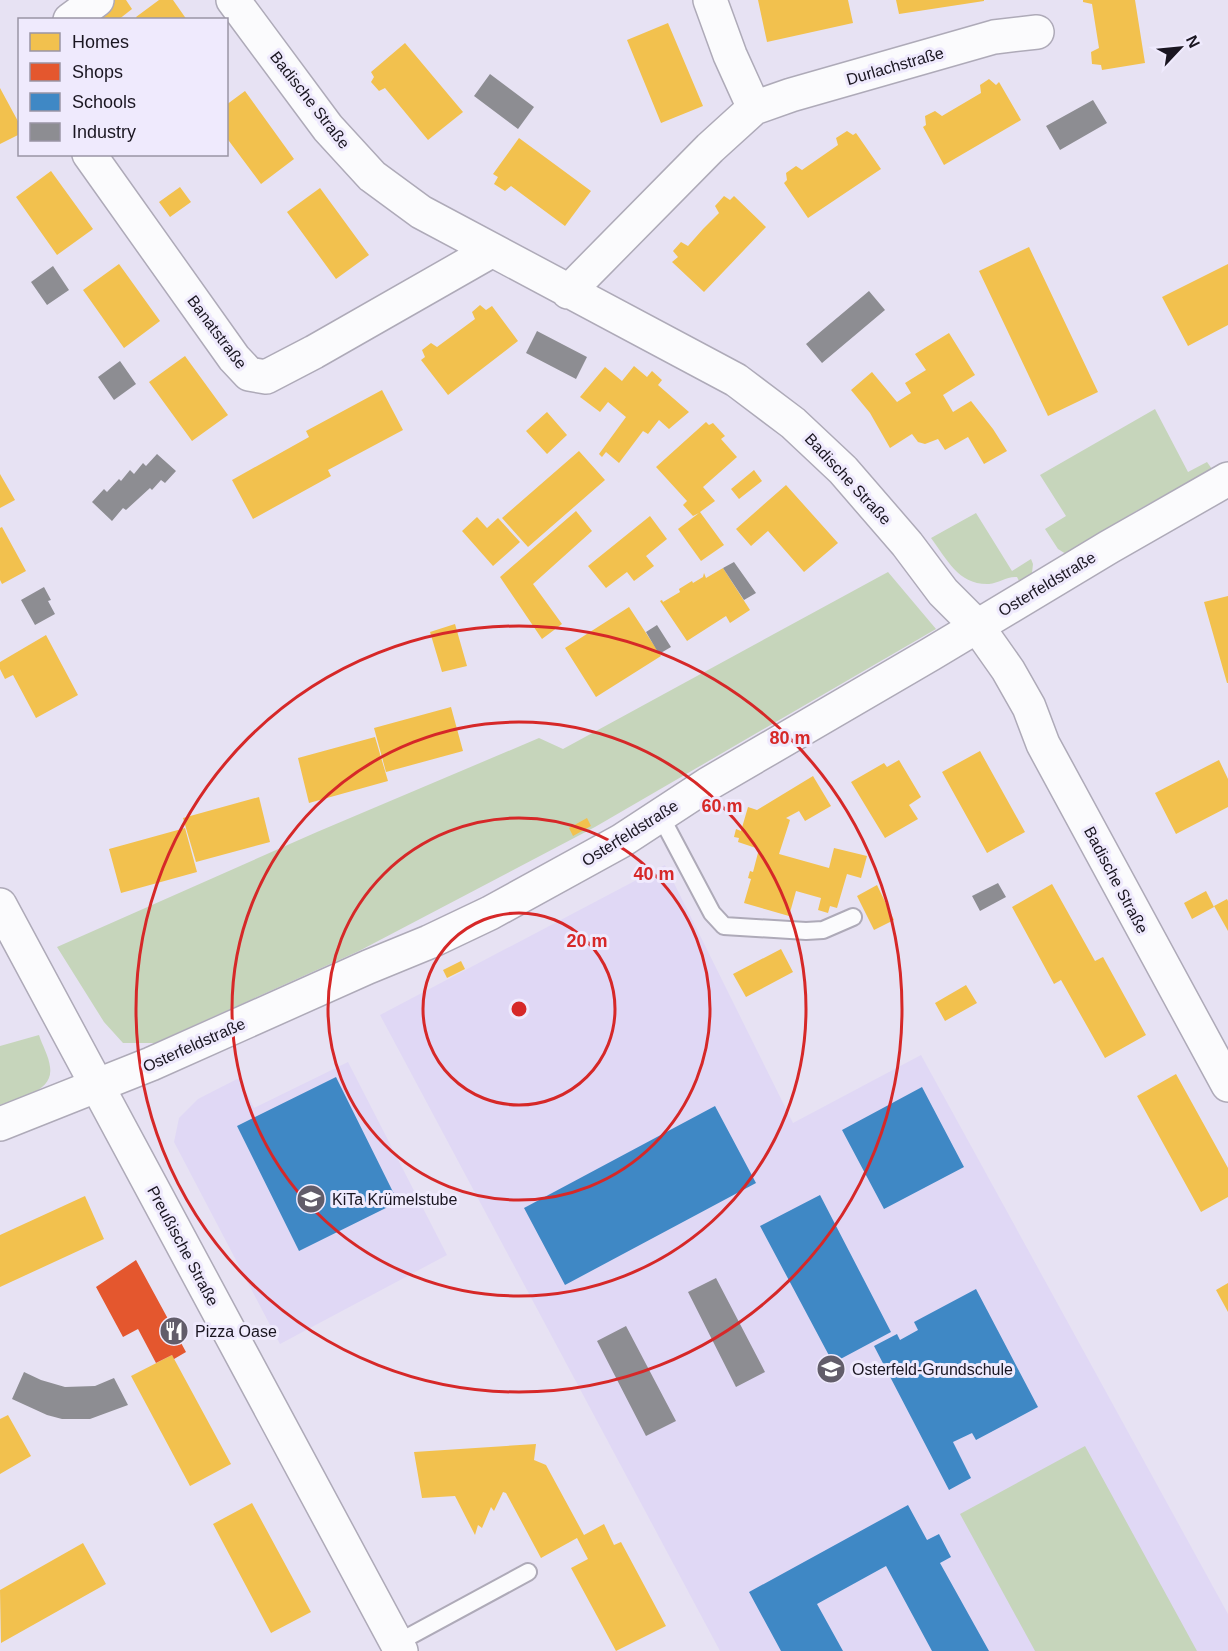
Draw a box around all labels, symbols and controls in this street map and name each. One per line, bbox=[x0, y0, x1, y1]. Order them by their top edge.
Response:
legend bbox=[18, 18, 228, 156]
north arrow bbox=[1150, 18, 1210, 78]
text: Homes bbox=[72, 32, 129, 52]
text: N bbox=[1183, 33, 1203, 51]
street label: Durlachstraße bbox=[844, 44, 946, 88]
street label: Badische Straße bbox=[267, 48, 353, 152]
text: Shops bbox=[72, 62, 123, 82]
text: Schools bbox=[72, 92, 136, 112]
text: Industry bbox=[72, 122, 136, 142]
street label: Banatstraße bbox=[184, 292, 250, 372]
street label: Badische Straße bbox=[801, 430, 895, 528]
street label: Osterfeldstraße bbox=[995, 548, 1099, 620]
text: 80 m bbox=[769, 728, 811, 748]
text: 60 m bbox=[701, 796, 743, 816]
street label: Osterfeldstraße bbox=[579, 797, 681, 869]
street label: Badische Straße bbox=[1081, 824, 1151, 936]
text: 40 m bbox=[633, 864, 675, 884]
text: 20 m bbox=[566, 931, 608, 951]
centre of rings bbox=[509, 999, 529, 1019]
street label: Osterfeldstraße bbox=[140, 1015, 248, 1075]
street label: Preußische Straße bbox=[144, 1183, 222, 1309]
school or university icon: KiTa Krümelstube bbox=[295, 1183, 327, 1215]
place label: KiTa Krümelstube bbox=[332, 1191, 457, 1208]
restaurant icon: Pizza Oase bbox=[158, 1315, 190, 1347]
place label: Pizza Oase bbox=[195, 1323, 277, 1340]
school or university icon: Osterfeld-Grundschule bbox=[815, 1353, 847, 1385]
place label: Osterfeld-Grundschule bbox=[852, 1361, 1013, 1378]

